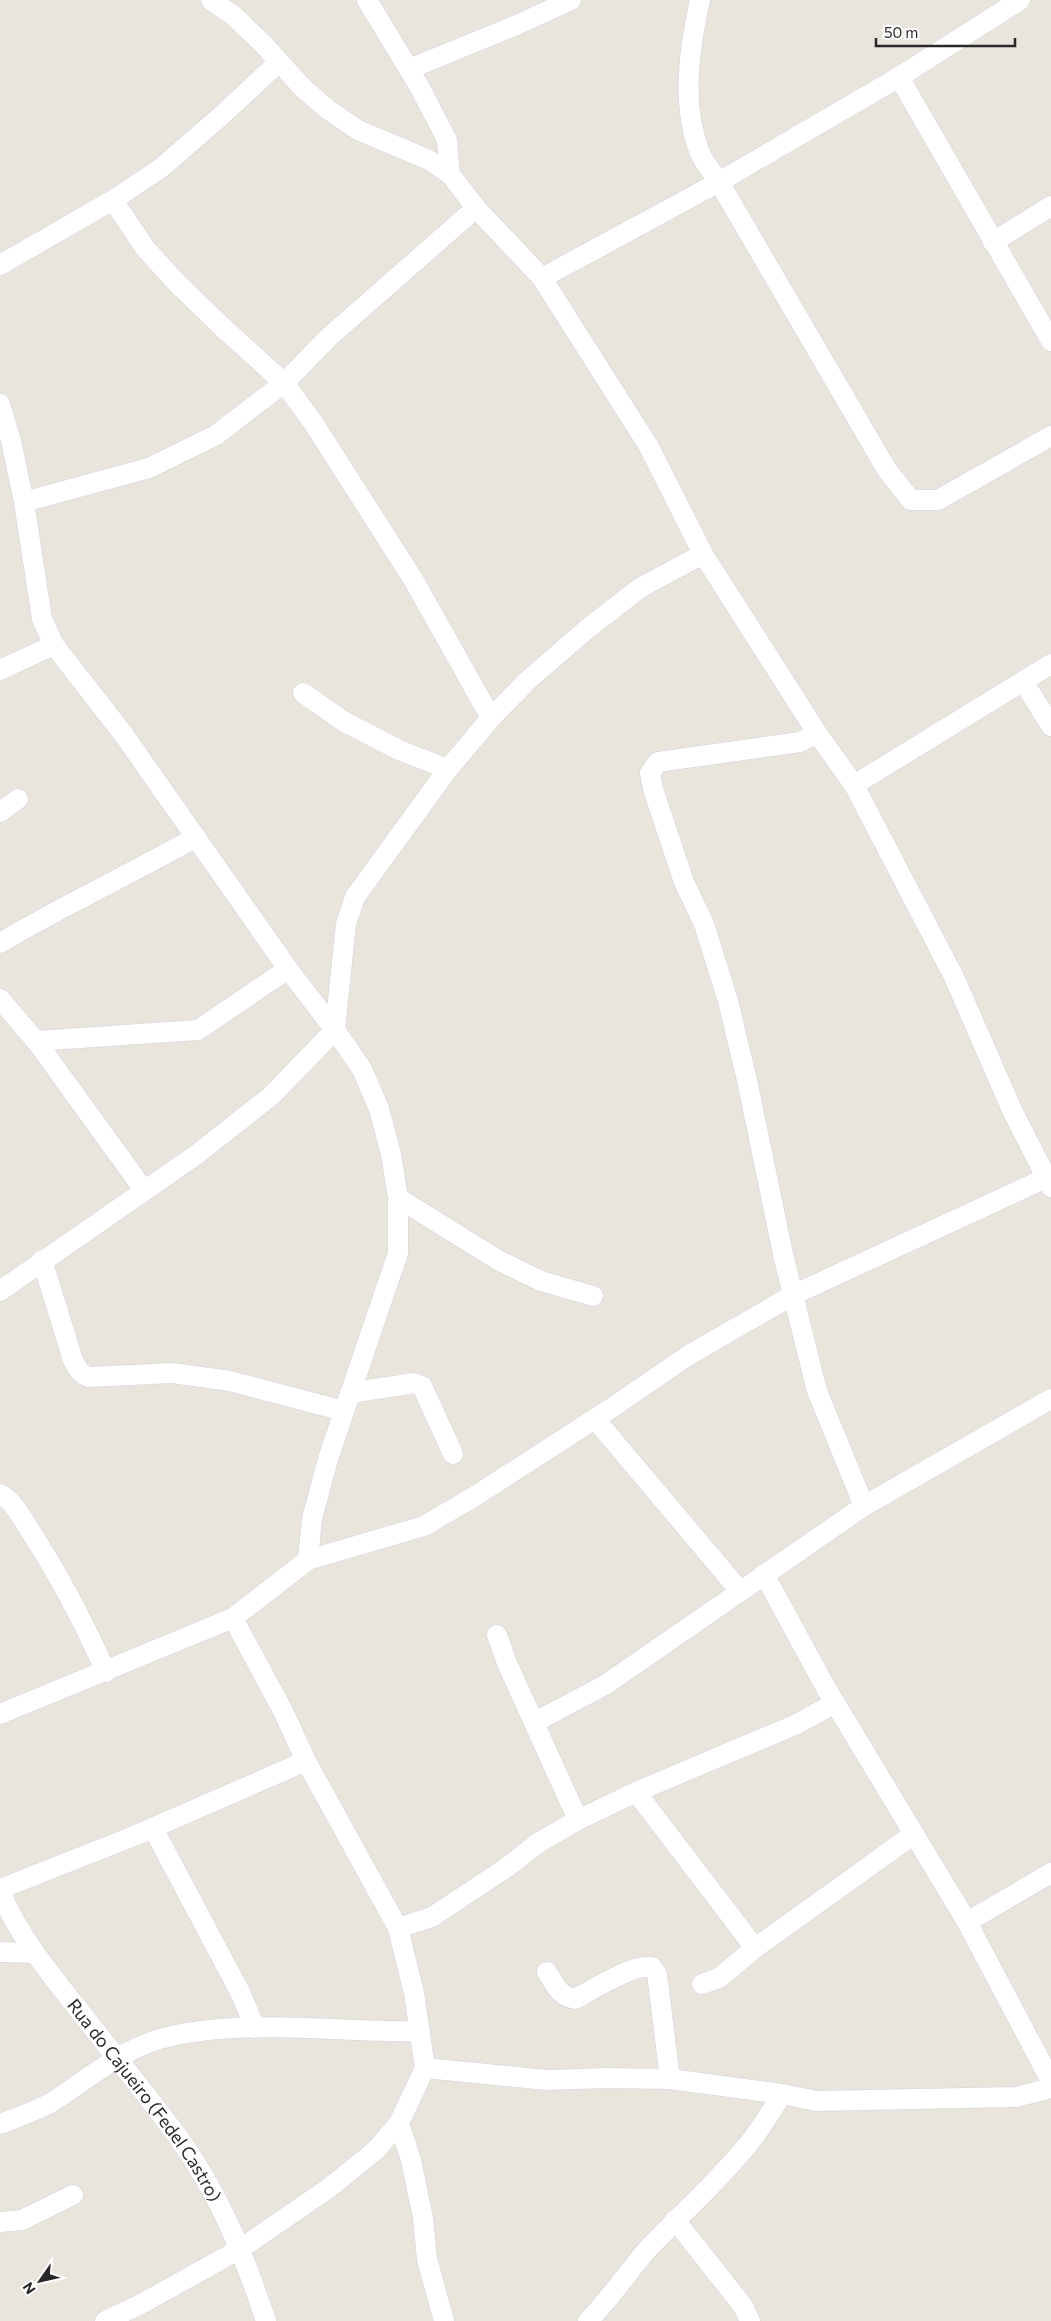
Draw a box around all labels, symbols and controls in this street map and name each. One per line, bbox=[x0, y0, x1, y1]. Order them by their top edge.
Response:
scale bar bbox=[876, 15, 1015, 47]
text: 50 m bbox=[884, 23, 918, 41]
street label: Rua do Cajueiro (Fedel Castro) bbox=[63, 1994, 227, 2205]
north arrow bbox=[15, 2256, 65, 2306]
text: N bbox=[19, 2279, 39, 2298]

